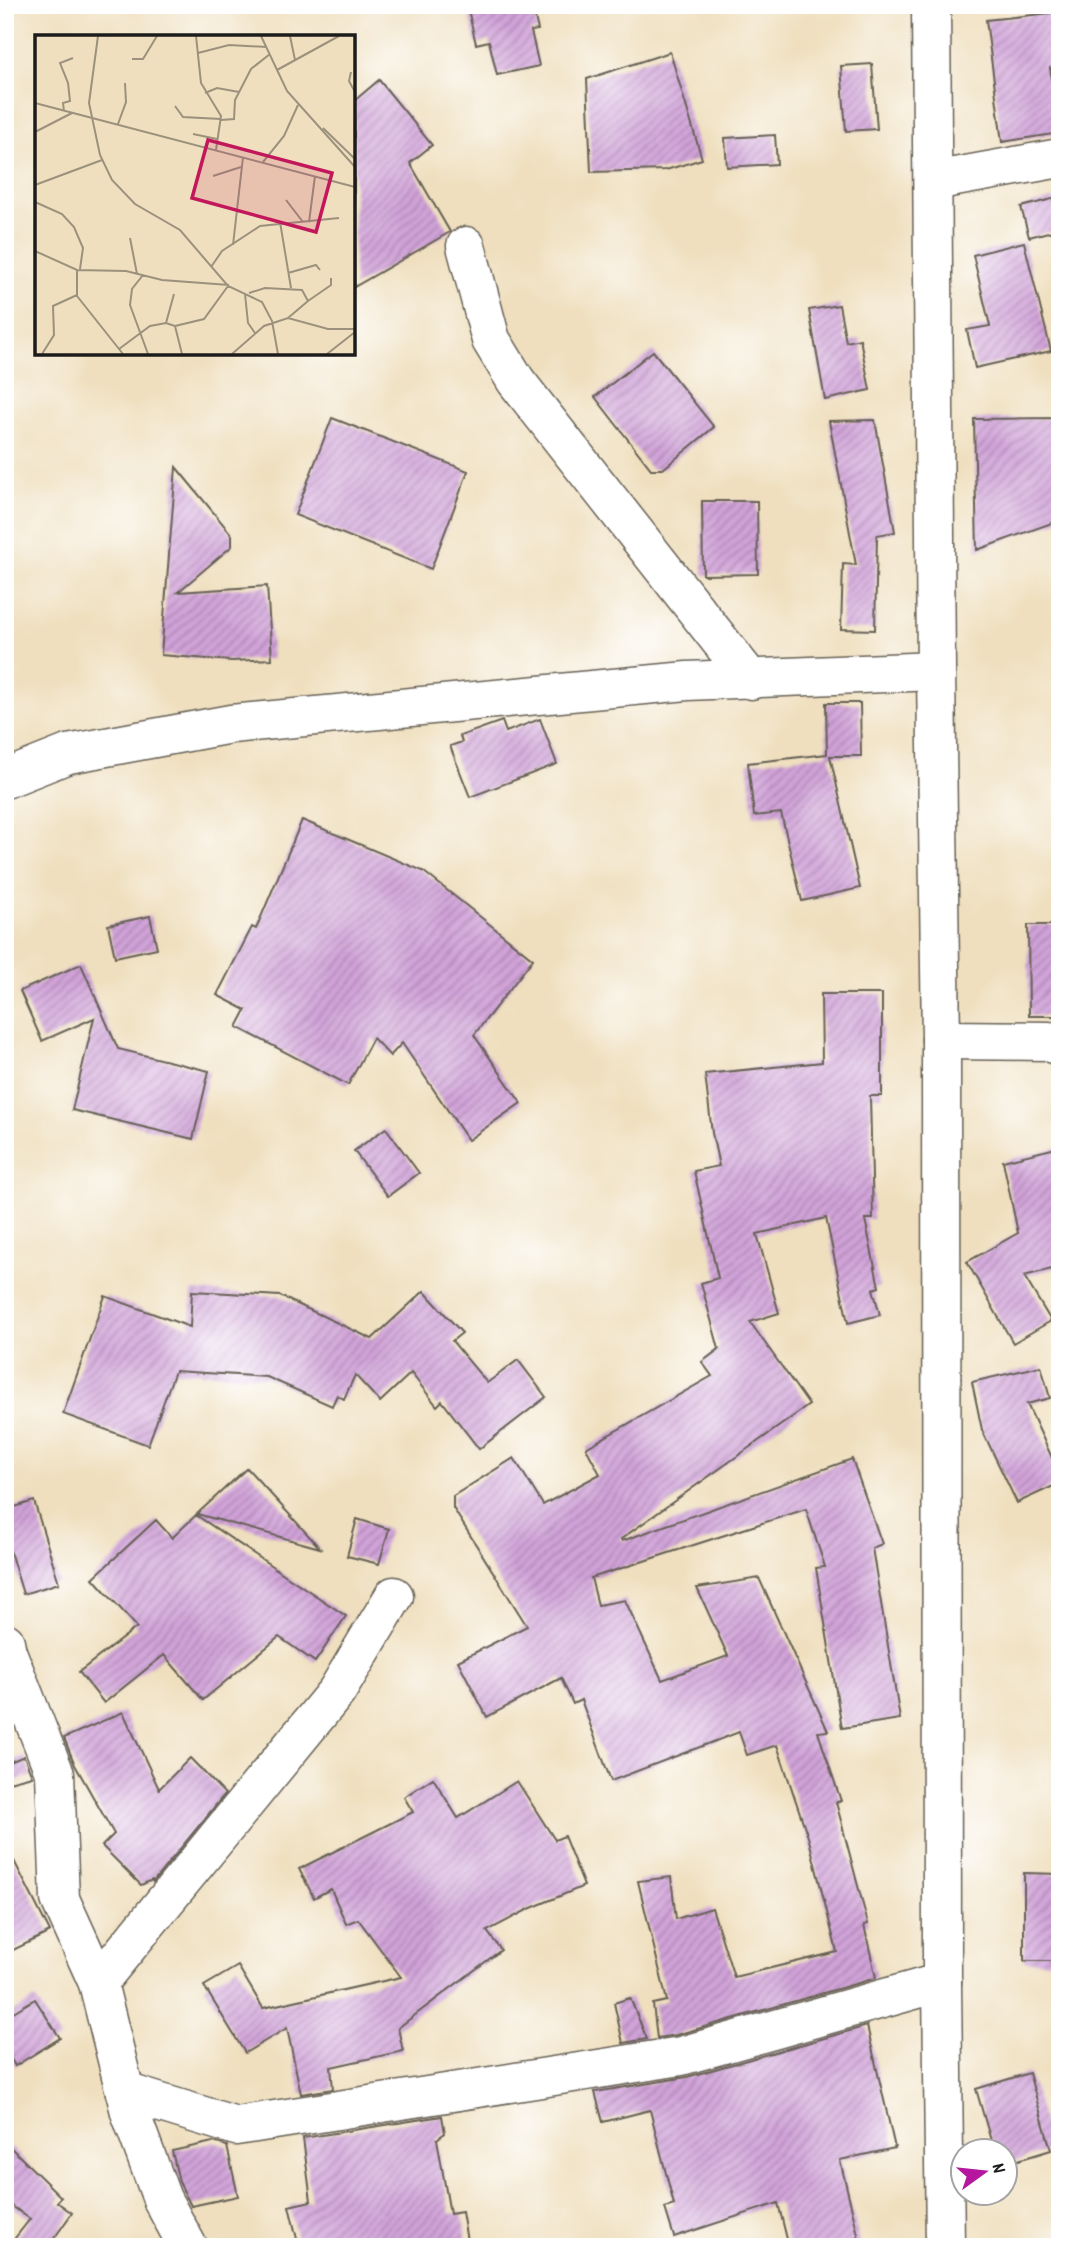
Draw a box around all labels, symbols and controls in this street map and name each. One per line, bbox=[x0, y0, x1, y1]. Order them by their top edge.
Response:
inset map bbox=[35, 35, 355, 355]
north arrow bbox=[950, 2136, 1020, 2206]
text: N bbox=[983, 2160, 1011, 2177]

